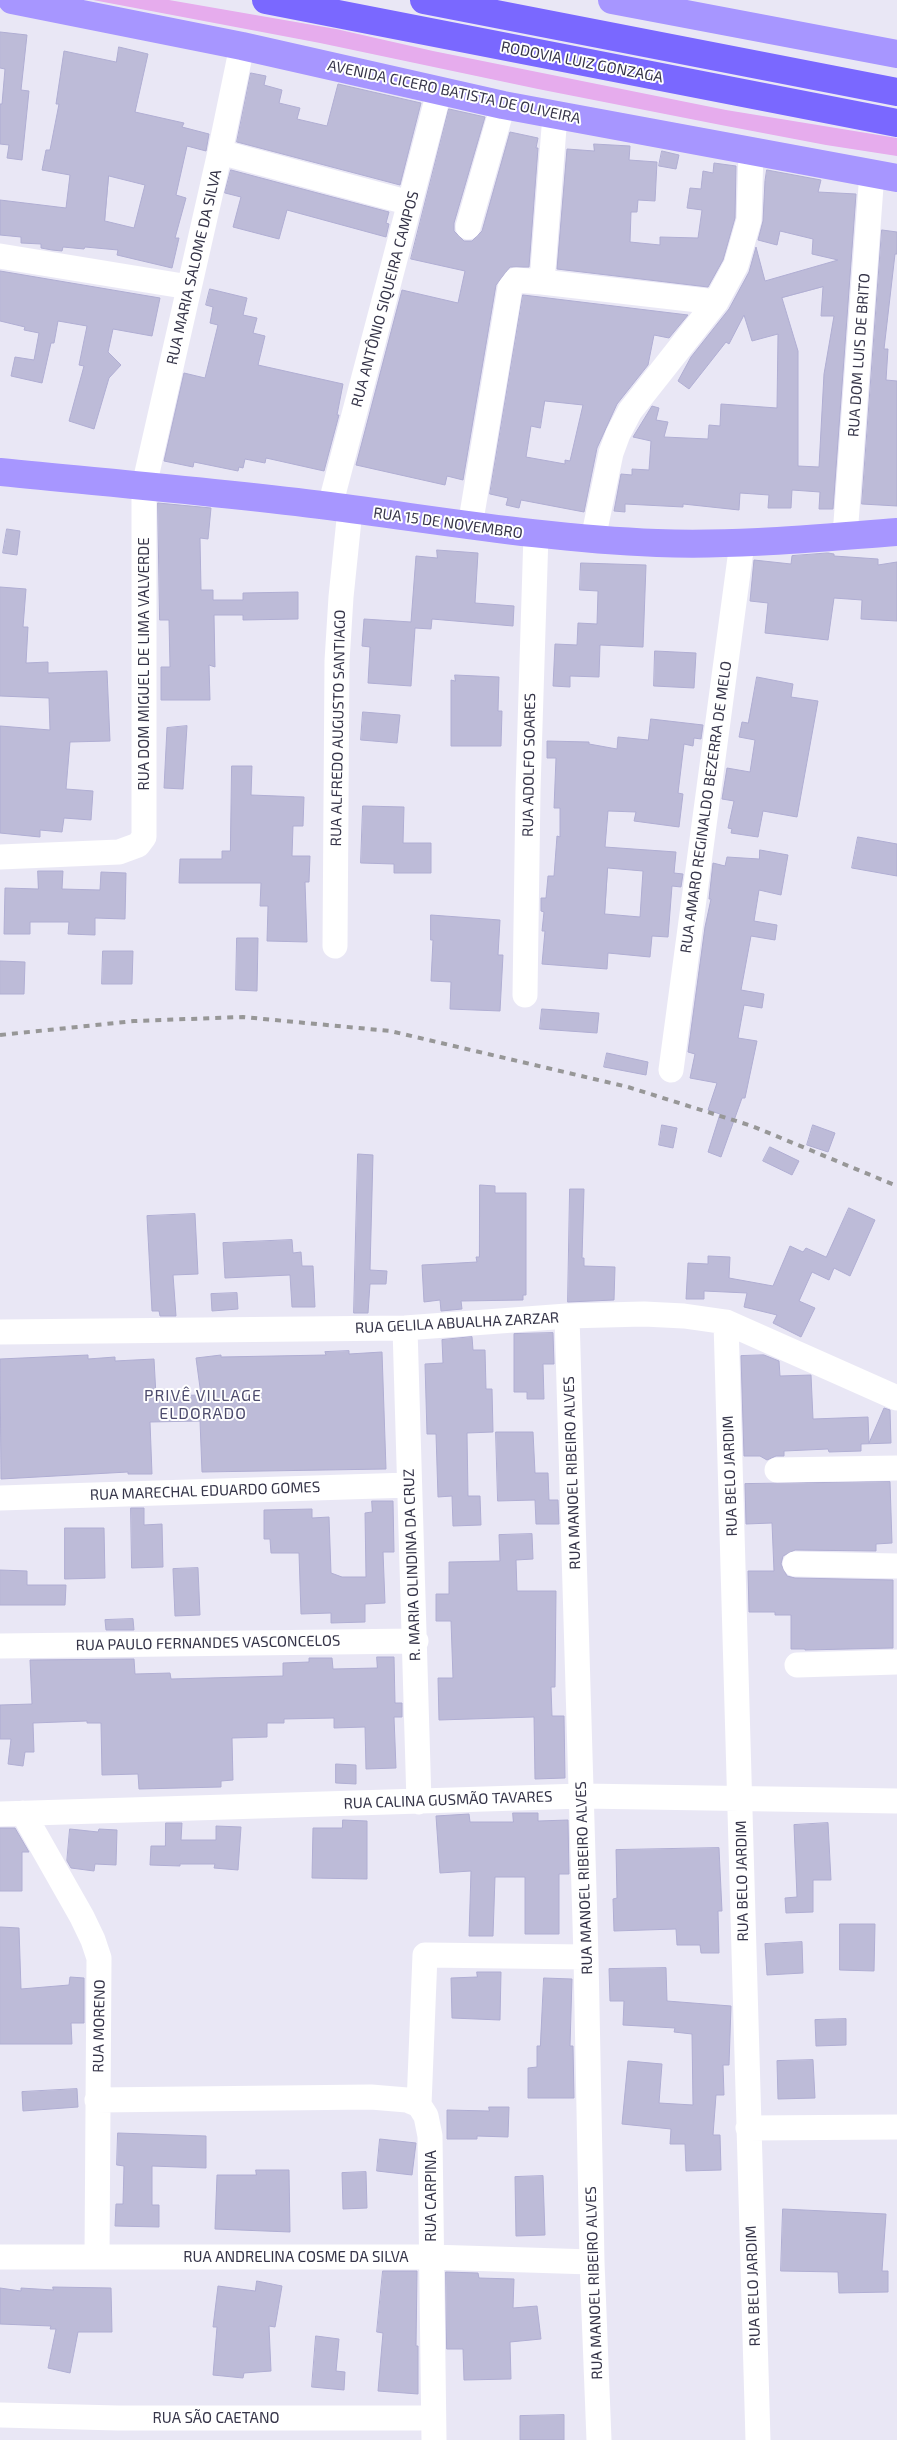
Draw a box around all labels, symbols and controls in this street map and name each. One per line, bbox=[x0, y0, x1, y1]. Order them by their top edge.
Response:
street label: RODOVIA LUIZ GONZAGA bbox=[499, 37, 665, 87]
street label: AVENIDA CICERO BATISTA DE OLIVEIRA bbox=[326, 56, 582, 128]
street label: RUA MARIA SALOME DA SILVA bbox=[163, 168, 225, 366]
street label: RUA ANTÔNIO SIQUEIRA CAMPOS bbox=[347, 189, 423, 409]
street label: RUA DOM LUIS DE BRITO bbox=[844, 272, 874, 438]
street label: RUA 15 DE NOVEMBRO bbox=[372, 504, 524, 542]
street label: RUA DOM MIGUEL DE LIMA VALVERDE bbox=[135, 537, 153, 791]
street label: RUA ALFREDO AUGUSTO SANTIAGO bbox=[327, 610, 349, 846]
street label: RUA AMARO REGINALDO BEZERRA DE MELO bbox=[677, 660, 735, 954]
street label: RUA ADOLFO SOARES bbox=[519, 693, 539, 837]
street label: RUA GELILA ABUALHA ZARZAR bbox=[355, 1309, 559, 1337]
street label: RUA MANOEL RIBEIRO ALVES bbox=[560, 1376, 584, 1570]
district label: PRIVÊ VILLAGE ELDORADO bbox=[142, 1386, 264, 1424]
street label: RUA BELO JARDIM bbox=[719, 1415, 741, 1537]
street label: R. MARIA OLINDINA DA CRUZ bbox=[400, 1468, 424, 1662]
street label: RUA MARECHAL EDUARDO GOMES bbox=[89, 1478, 321, 1504]
street label: RUA PAULO FERNANDES VASCONCELOS bbox=[75, 1632, 341, 1654]
street label: RUA MANOEL RIBEIRO ALVES bbox=[572, 1781, 596, 1975]
street label: RUA CALINA GUSMÃO TAVARES bbox=[343, 1787, 553, 1813]
street label: RUA BELO JARDIM bbox=[732, 1820, 752, 1942]
street label: RUA MORENO bbox=[89, 1979, 109, 2073]
street label: RUA CARPINA bbox=[422, 2150, 440, 2242]
street label: RUA MANOEL RIBEIRO ALVES bbox=[582, 2186, 606, 2380]
street label: RUA BELO JARDIM bbox=[742, 2225, 764, 2347]
street label: RUA ANDRELINA COSME DA SILVA bbox=[183, 2248, 409, 2266]
street label: RUA SÃO CAETANO bbox=[153, 2409, 279, 2427]

